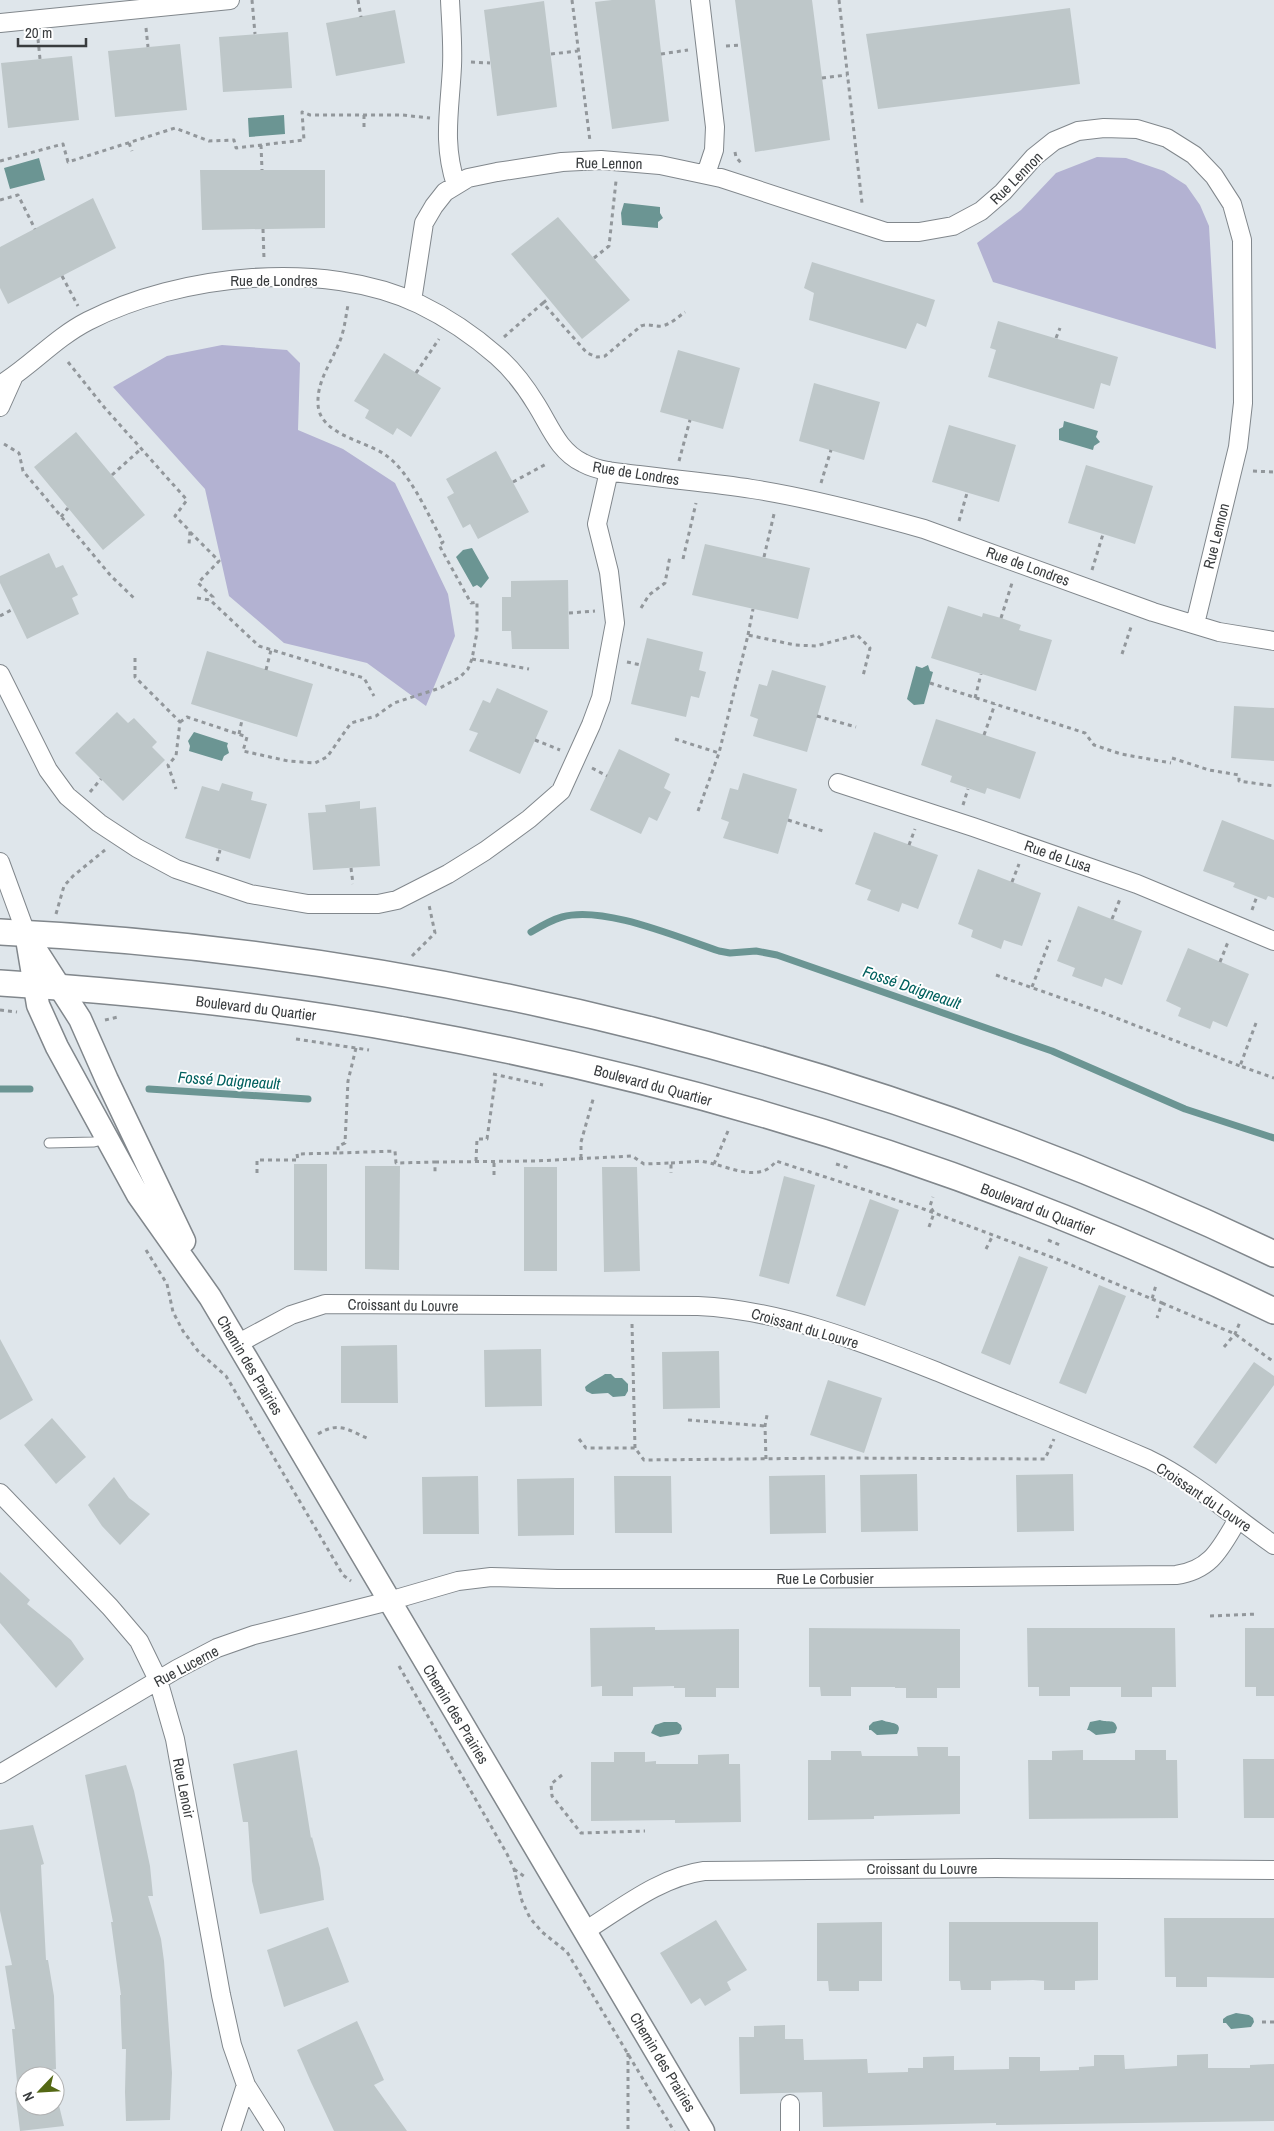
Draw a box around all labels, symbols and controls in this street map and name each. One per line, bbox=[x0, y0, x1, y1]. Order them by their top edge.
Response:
scale bar bbox=[18, 15, 85, 47]
text: 20 m bbox=[25, 22, 52, 43]
street label: Rue Lennon bbox=[985, 147, 1047, 209]
street label: Rue Lennon bbox=[575, 152, 643, 174]
street label: Rue de Londres bbox=[230, 270, 318, 291]
street label: Rue de Londres bbox=[591, 456, 681, 490]
street label: Rue Lennon bbox=[1198, 501, 1234, 571]
street label: Rue de Londres bbox=[983, 541, 1073, 591]
street label: Rue de Lusa bbox=[1022, 835, 1095, 877]
water label: Fossé Daigneault bbox=[860, 960, 964, 1014]
street label: Boulevard du Quartier bbox=[195, 990, 317, 1026]
street label: Boulevard du Quartier bbox=[592, 1059, 714, 1111]
water label: Fossé Daigneault bbox=[177, 1065, 281, 1095]
street label: Boulevard du Quartier bbox=[978, 1178, 1098, 1240]
street label: Croissant du Louvre bbox=[347, 1294, 459, 1316]
street label: Croissant du Louvre bbox=[749, 1303, 861, 1353]
street label: Chemin des Prairies bbox=[212, 1311, 288, 1419]
street label: Croissant du Louvre bbox=[1152, 1457, 1256, 1537]
street label: Rue Le Corbusier bbox=[776, 1568, 874, 1589]
street label: Rue Lucerne bbox=[150, 1640, 222, 1692]
street label: Chemin des Prairies bbox=[418, 1660, 494, 1768]
street label: Rue Lenoir bbox=[168, 1756, 200, 1820]
street label: Croissant du Louvre bbox=[867, 1858, 978, 1879]
street label: Chemin des Prairies bbox=[625, 2008, 701, 2116]
north arrow bbox=[15, 2066, 65, 2116]
text: N bbox=[18, 2089, 38, 2104]

